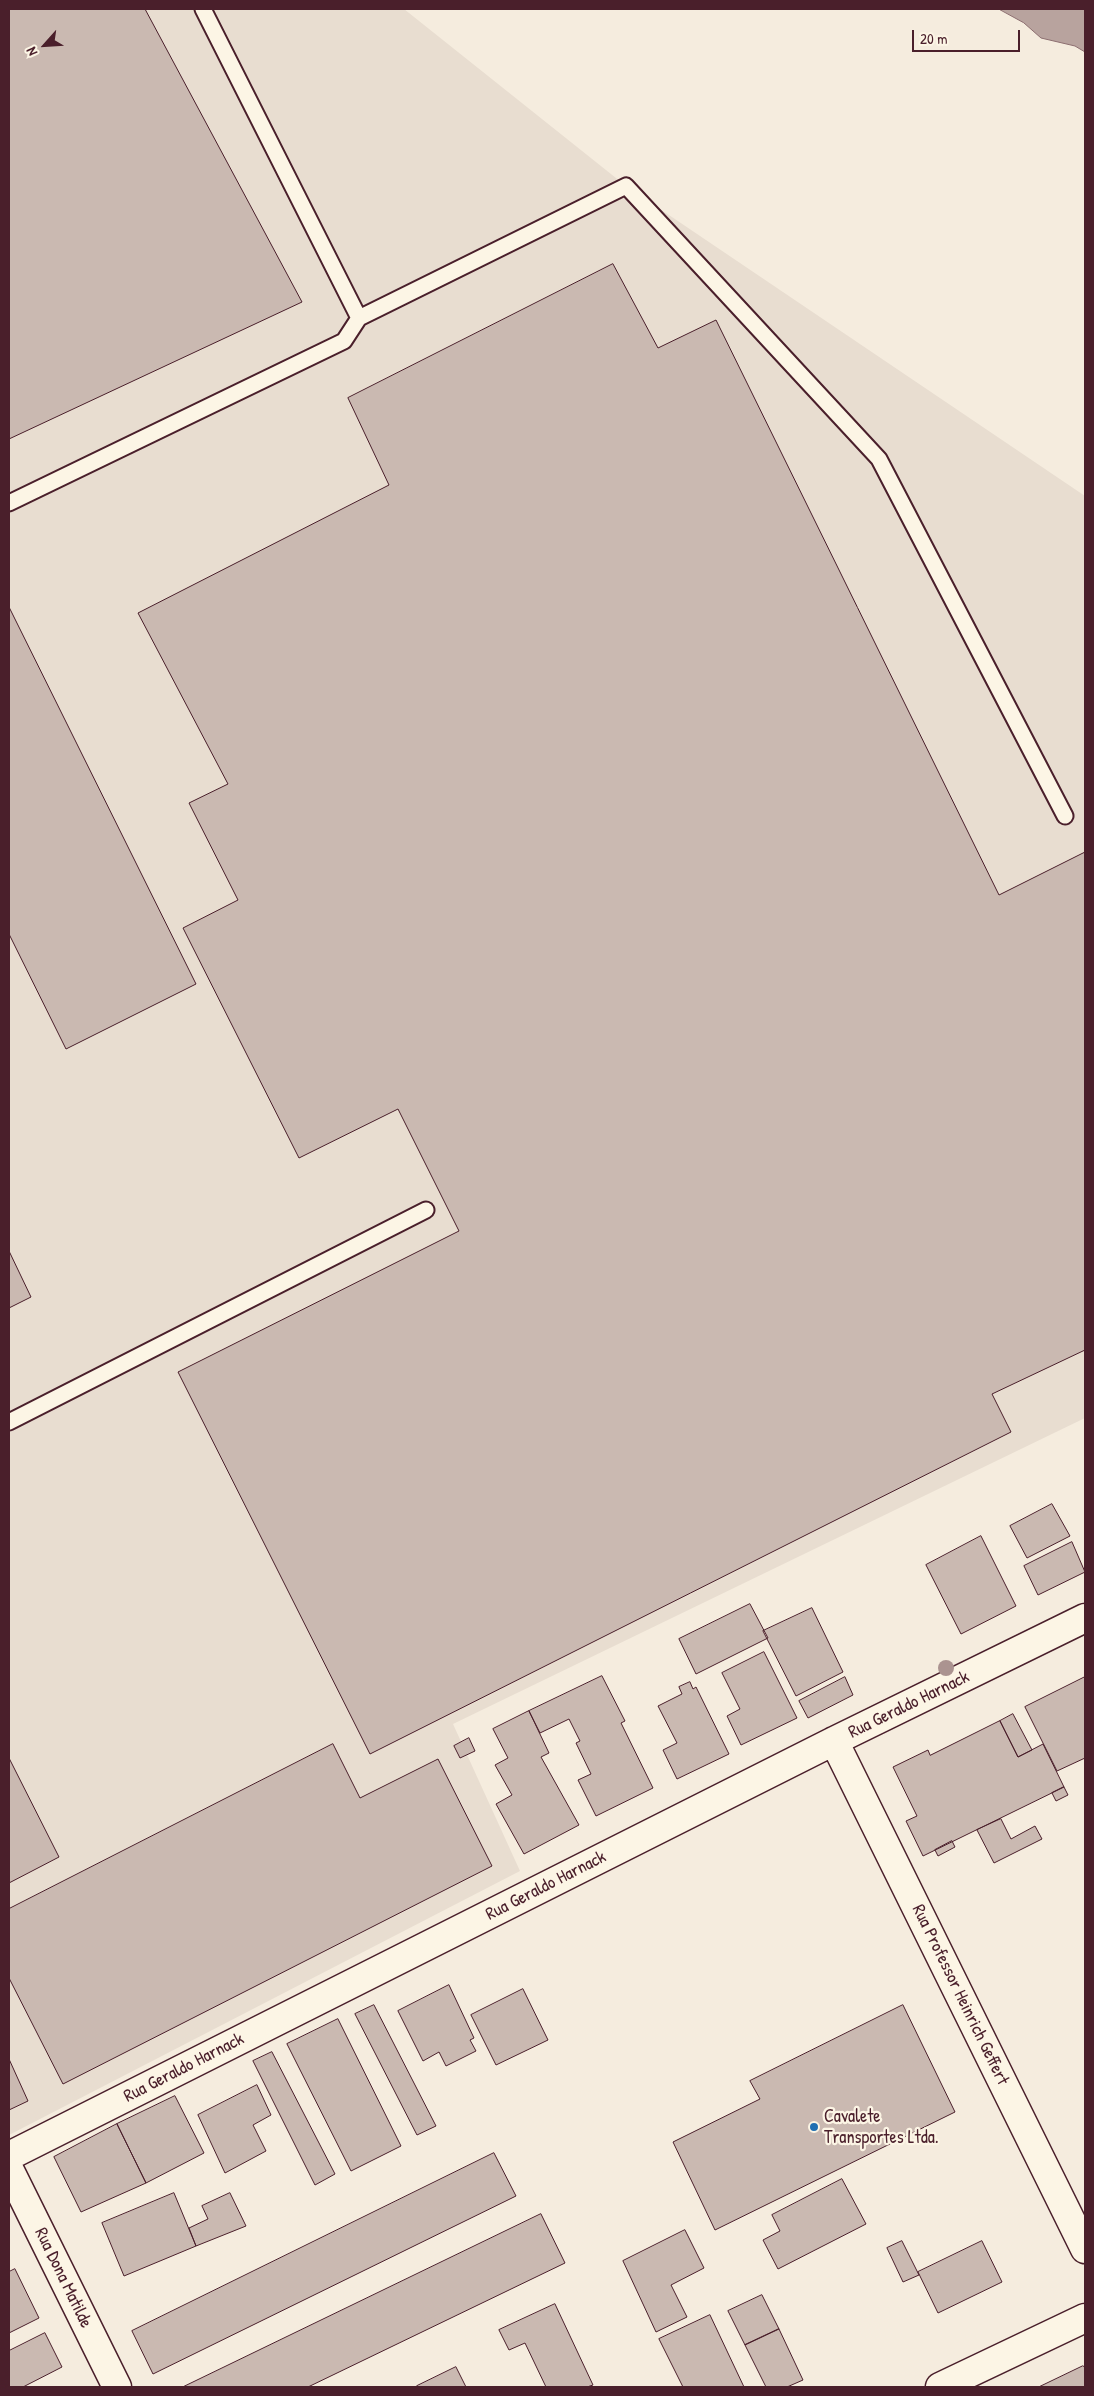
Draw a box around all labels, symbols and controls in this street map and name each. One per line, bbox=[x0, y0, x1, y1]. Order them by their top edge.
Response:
north arrow bbox=[20, 20, 70, 70]
scale bar bbox=[914, 20, 1022, 52]
text: 20 m bbox=[920, 28, 947, 49]
text: N bbox=[21, 44, 41, 59]
street label: Rua Geraldo Harnack bbox=[845, 1666, 973, 1744]
street label: Rua Geraldo Harnack bbox=[482, 1847, 610, 1925]
street label: Rua Professor Heinrich Geffert bbox=[907, 1901, 1013, 2089]
street label: Rua Geraldo Harnack bbox=[120, 2029, 248, 2107]
place label: Cavalete Transportes Ltda. bbox=[824, 2106, 939, 2148]
marker: Cavalete Transportes Ltda. bbox=[808, 2121, 820, 2133]
street label: Rua Dona Matilde bbox=[29, 2224, 97, 2332]

